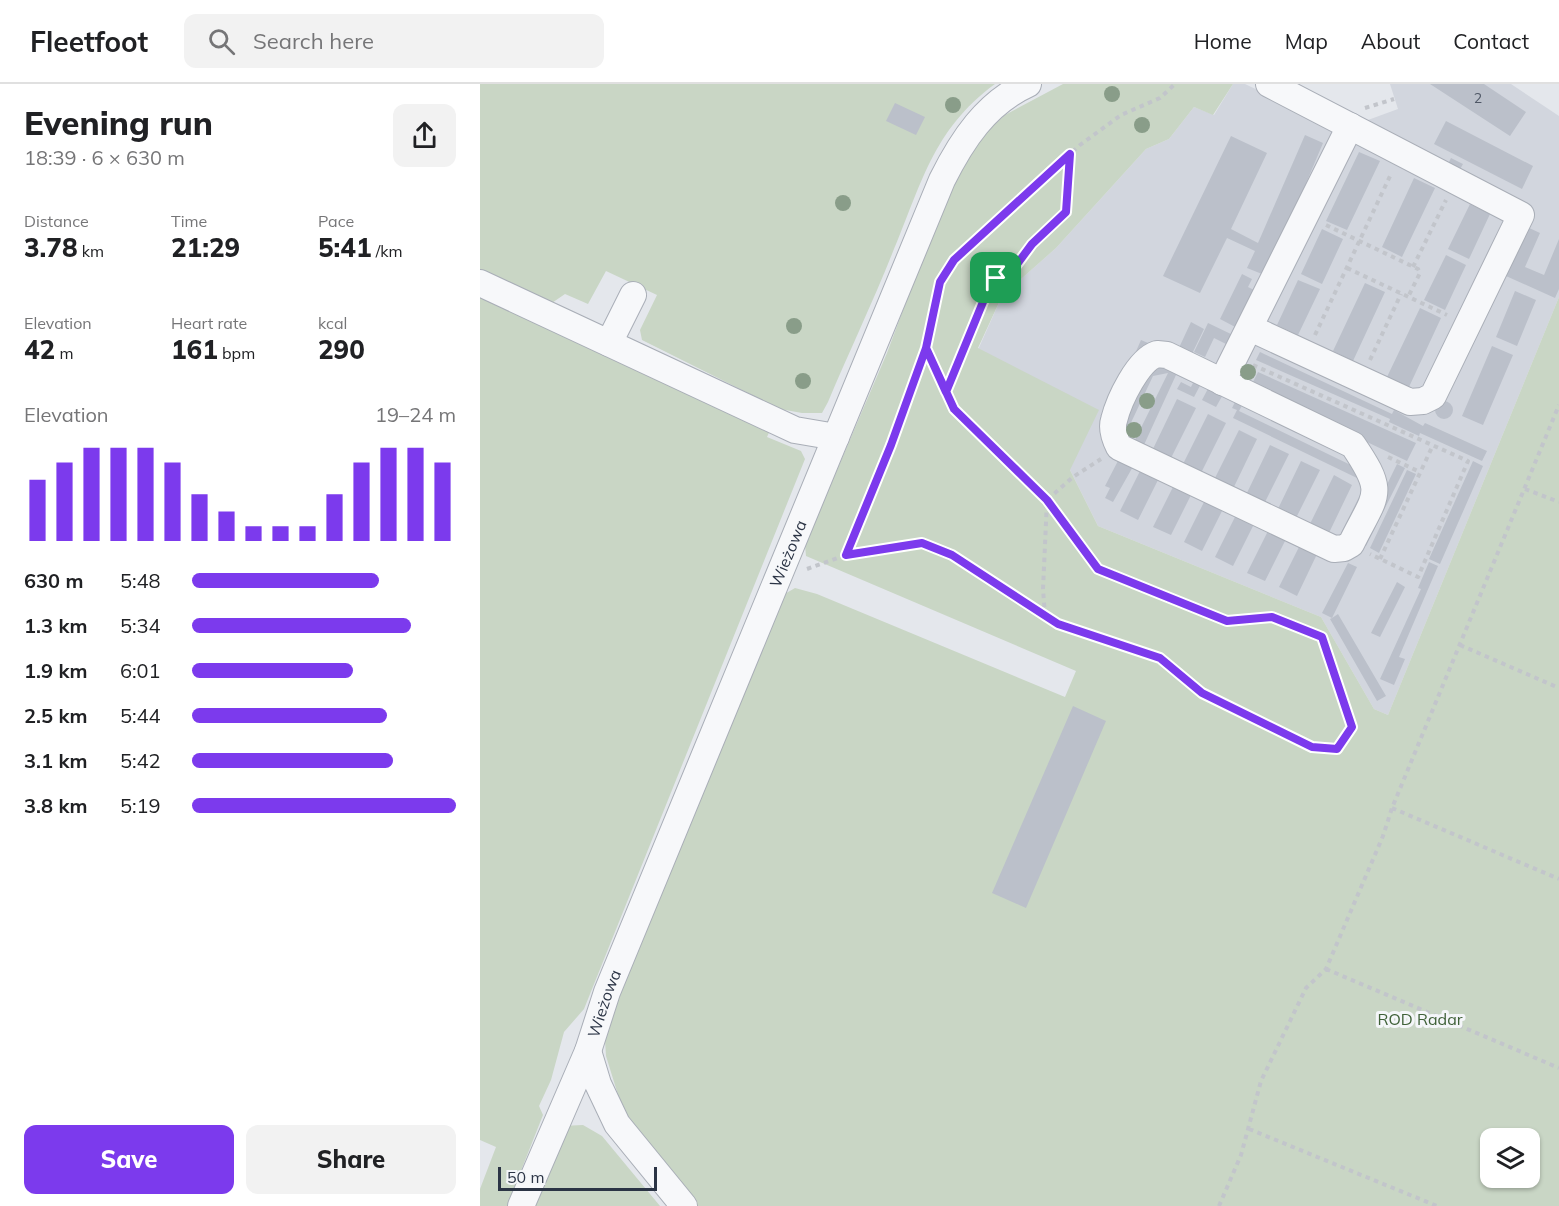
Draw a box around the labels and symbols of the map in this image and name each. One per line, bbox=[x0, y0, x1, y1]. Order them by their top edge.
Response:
house number: 2 bbox=[1474, 89, 1482, 107]
pin bbox=[970, 252, 1021, 303]
street label: Wieżowa bbox=[765, 517, 811, 590]
street label: Wieżowa bbox=[583, 966, 625, 1040]
park label: ROD Radar bbox=[1377, 1009, 1463, 1029]
scale bar bbox=[498, 1164, 657, 1192]

